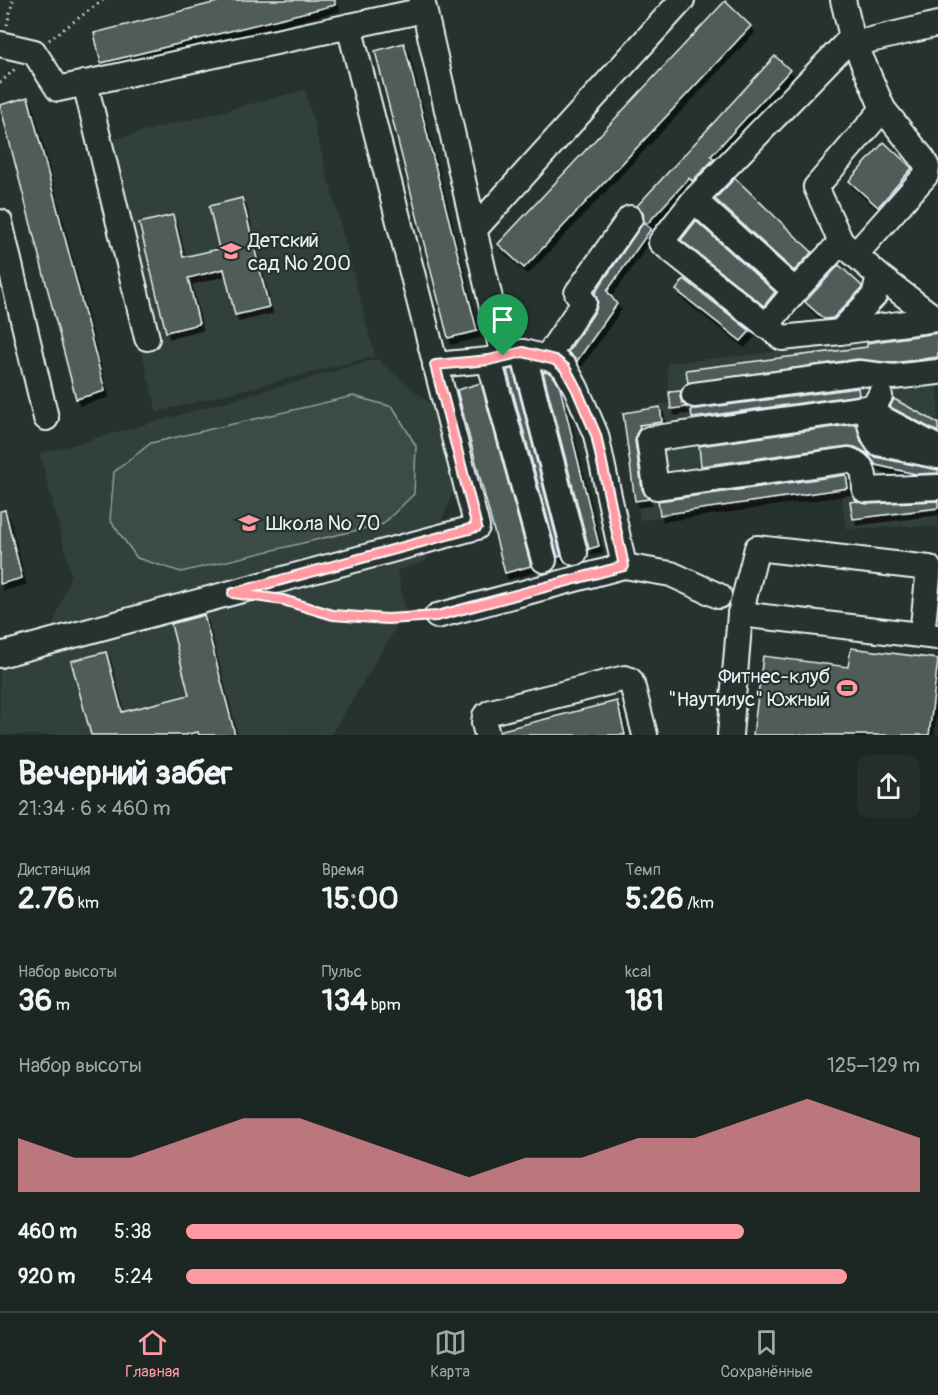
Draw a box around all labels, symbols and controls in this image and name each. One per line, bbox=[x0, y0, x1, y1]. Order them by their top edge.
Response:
place label: Детский сад № 200 bbox=[247, 228, 351, 276]
school or university icon: Детский сад № 200 bbox=[219, 239, 243, 263]
pin bbox=[477, 294, 528, 356]
icon: arrive bbox=[486, 303, 519, 336]
school or university icon: Школа № 70 bbox=[237, 511, 261, 535]
place label: Школа № 70 bbox=[266, 511, 380, 536]
place label: Фитнес-клуб "Наутилус" Южный bbox=[668, 664, 830, 712]
sports icon: Фитнес-клуб "Наутилус" Южный bbox=[835, 676, 859, 700]
text: Вечерний забег bbox=[18, 753, 232, 794]
button: share bbox=[857, 755, 920, 818]
text: 21:34 · 6 × 460 m bbox=[18, 796, 171, 821]
text: Дистанция bbox=[18, 860, 91, 880]
text: Время bbox=[322, 860, 364, 880]
text: Темп bbox=[625, 860, 661, 880]
text: 2.76 bbox=[18, 880, 75, 917]
text: 15:00 bbox=[322, 880, 399, 917]
text: 5:26 bbox=[625, 880, 684, 917]
text: km bbox=[75, 893, 99, 913]
text: /km bbox=[684, 893, 714, 913]
text: Набор высоты bbox=[18, 962, 117, 982]
text: Пульс bbox=[322, 962, 362, 982]
text: kcal bbox=[625, 962, 651, 982]
text: 36 bbox=[18, 982, 52, 1019]
text: 134 bbox=[322, 982, 368, 1019]
text: 181 bbox=[625, 982, 664, 1019]
text: m bbox=[52, 995, 70, 1015]
text: bpm bbox=[368, 995, 401, 1015]
text: Набор высоты bbox=[18, 1053, 142, 1078]
text: 125–129 m bbox=[827, 1053, 920, 1078]
text: 460 m bbox=[18, 1219, 77, 1244]
text: 5:38 bbox=[114, 1219, 151, 1244]
text: 920 m bbox=[18, 1264, 75, 1289]
text: 5:24 bbox=[114, 1264, 153, 1289]
tab: Главная bbox=[125, 1326, 180, 1382]
tab: Карта bbox=[430, 1326, 470, 1382]
tab: Сохранённые bbox=[720, 1326, 813, 1382]

